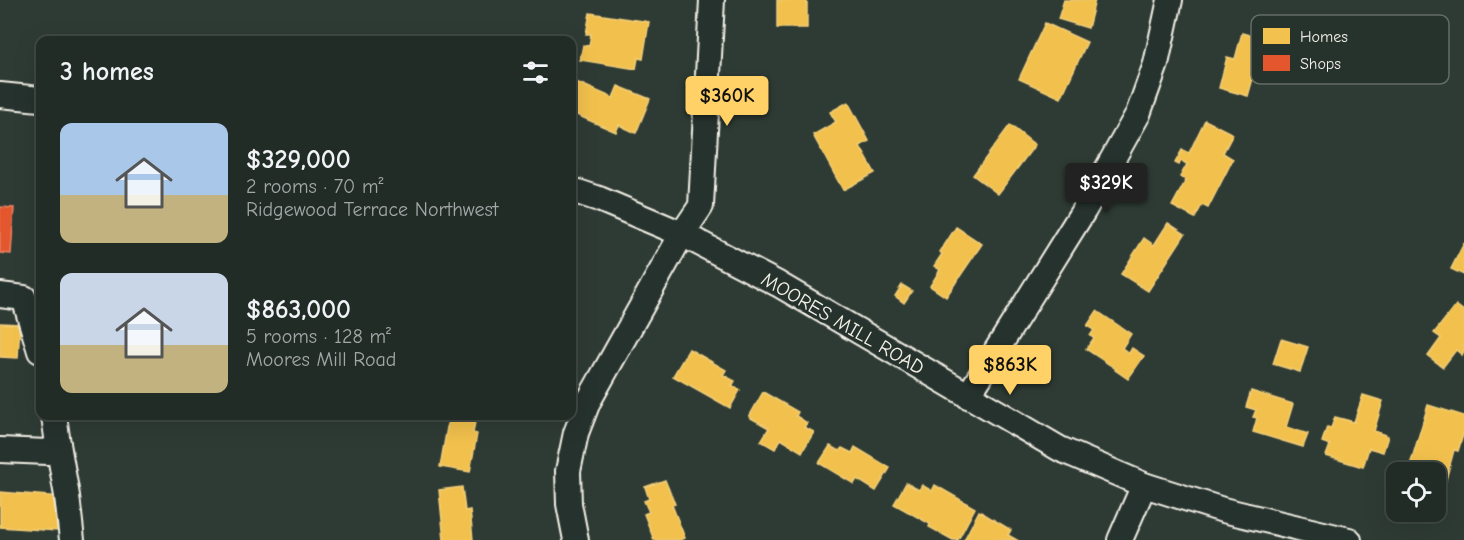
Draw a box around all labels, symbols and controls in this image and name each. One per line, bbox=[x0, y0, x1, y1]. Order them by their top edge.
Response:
legend bbox=[1251, 15, 1449, 84]
text: Homes bbox=[1300, 28, 1348, 46]
text: Shops bbox=[1300, 55, 1341, 73]
icon: filters bbox=[519, 56, 552, 89]
text: 3 homes bbox=[60, 57, 154, 87]
pin: $360K bbox=[685, 76, 769, 127]
text: $360K bbox=[699, 84, 755, 107]
text: $329,000 bbox=[246, 145, 351, 175]
icon: home bbox=[108, 147, 180, 219]
pin: $329K bbox=[1064, 163, 1148, 214]
text: $329K bbox=[1079, 171, 1133, 194]
text: 2 rooms · 70 m² bbox=[246, 175, 383, 198]
text: Ridgewood Terrace Northwest bbox=[246, 198, 499, 221]
street label: MOORES MILL ROAD bbox=[757, 267, 928, 379]
text: $863,000 bbox=[246, 295, 351, 325]
icon: home bbox=[108, 297, 180, 369]
text: 5 rooms · 128 m² bbox=[246, 325, 391, 348]
pin: $863K bbox=[968, 345, 1052, 396]
text: Moores Mill Road bbox=[246, 348, 396, 371]
text: $863K bbox=[983, 353, 1037, 376]
map controls bbox=[1386, 462, 1446, 522]
button: locate bbox=[1386, 462, 1446, 522]

